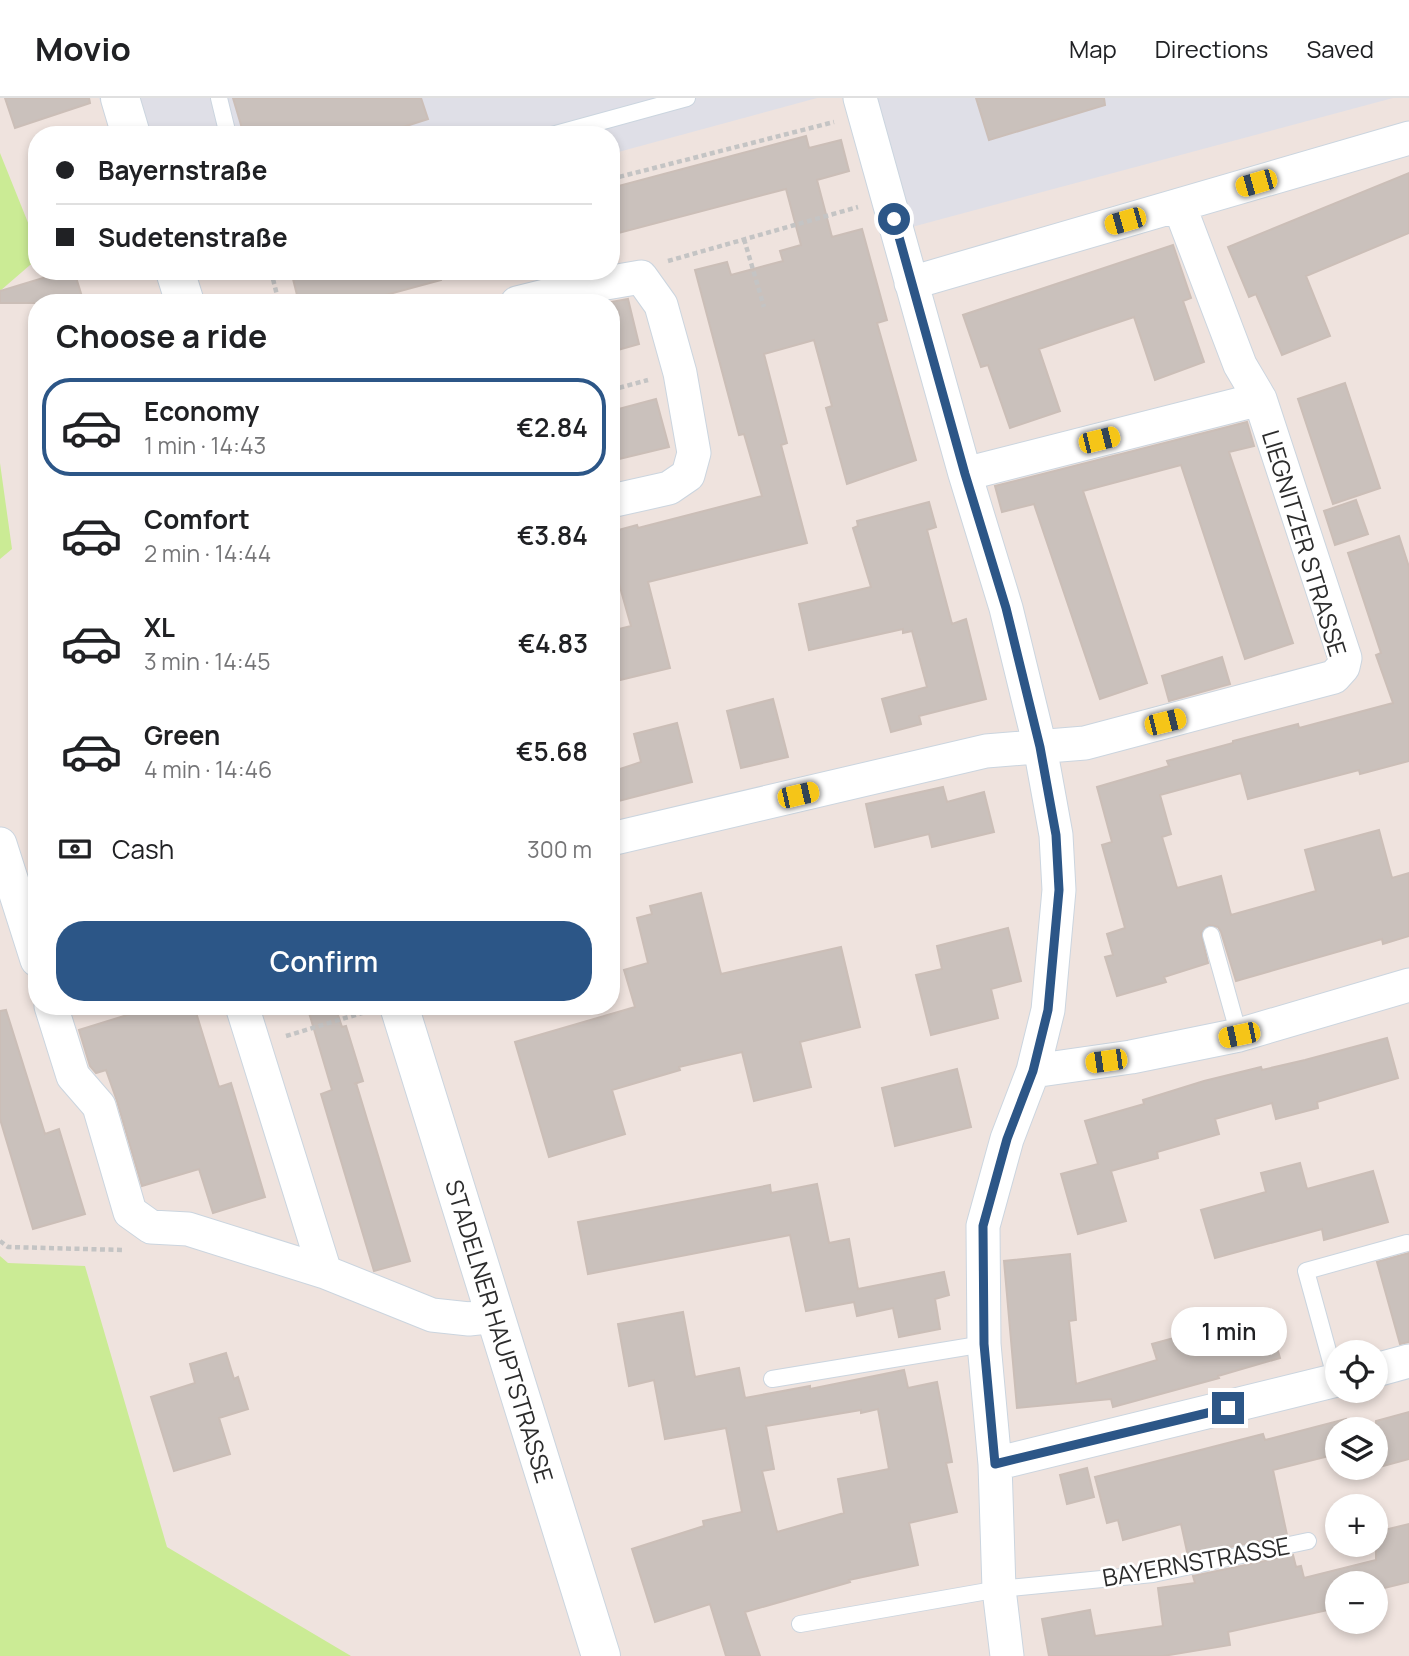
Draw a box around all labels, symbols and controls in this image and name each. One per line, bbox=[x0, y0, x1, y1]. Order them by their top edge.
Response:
text: Movio bbox=[35, 26, 131, 71]
text: Map bbox=[1069, 32, 1117, 65]
text: Directions bbox=[1155, 32, 1268, 65]
text: Saved bbox=[1306, 32, 1374, 65]
text: Bayernstraße bbox=[98, 152, 267, 188]
car bbox=[1233, 167, 1280, 199]
route start bbox=[878, 203, 910, 235]
car bbox=[1102, 205, 1149, 237]
text: Sudetenstraße bbox=[98, 219, 288, 255]
text: Choose a ride bbox=[56, 314, 267, 358]
text: Economy bbox=[144, 393, 259, 429]
icon: car bbox=[60, 396, 123, 459]
text: €2.84 bbox=[517, 409, 588, 445]
car bbox=[1077, 425, 1122, 455]
street label: LIEGNITZER STRASSE bbox=[1255, 426, 1355, 660]
text: 1 min · 14:43 bbox=[144, 429, 266, 461]
text: Comfort bbox=[144, 501, 250, 537]
icon: car bbox=[60, 504, 123, 567]
text: €3.84 bbox=[517, 517, 588, 553]
text: 2 min · 14:44 bbox=[144, 537, 271, 569]
text: XL bbox=[144, 609, 175, 645]
icon: car bbox=[60, 612, 123, 675]
text: €4.83 bbox=[518, 625, 588, 661]
text: 3 min · 14:45 bbox=[144, 645, 271, 677]
car bbox=[1143, 707, 1188, 737]
text: Green bbox=[144, 717, 220, 753]
icon: car bbox=[60, 720, 123, 783]
text: €5.68 bbox=[516, 733, 588, 769]
text: 4 min · 14:46 bbox=[144, 753, 272, 785]
car bbox=[776, 780, 821, 810]
icon: cash bbox=[56, 830, 94, 868]
text: Cash bbox=[112, 831, 174, 867]
text: 300 m bbox=[527, 833, 592, 865]
button: Confirm bbox=[56, 921, 592, 1001]
car bbox=[1217, 1020, 1262, 1050]
car bbox=[1084, 1048, 1129, 1074]
street label: STADELNER HAUPTSTRASSE bbox=[438, 1175, 562, 1487]
callout: 1 min bbox=[1170, 1306, 1286, 1356]
text: 1 min bbox=[1202, 1315, 1256, 1347]
map controls bbox=[1325, 1340, 1388, 1634]
button: locate bbox=[1325, 1340, 1388, 1403]
route end bbox=[1212, 1392, 1244, 1424]
button: layers bbox=[1325, 1417, 1388, 1480]
button: + bbox=[1325, 1494, 1388, 1557]
street label: BAYERNSTRASSE bbox=[1100, 1528, 1292, 1594]
button: − bbox=[1325, 1571, 1388, 1634]

